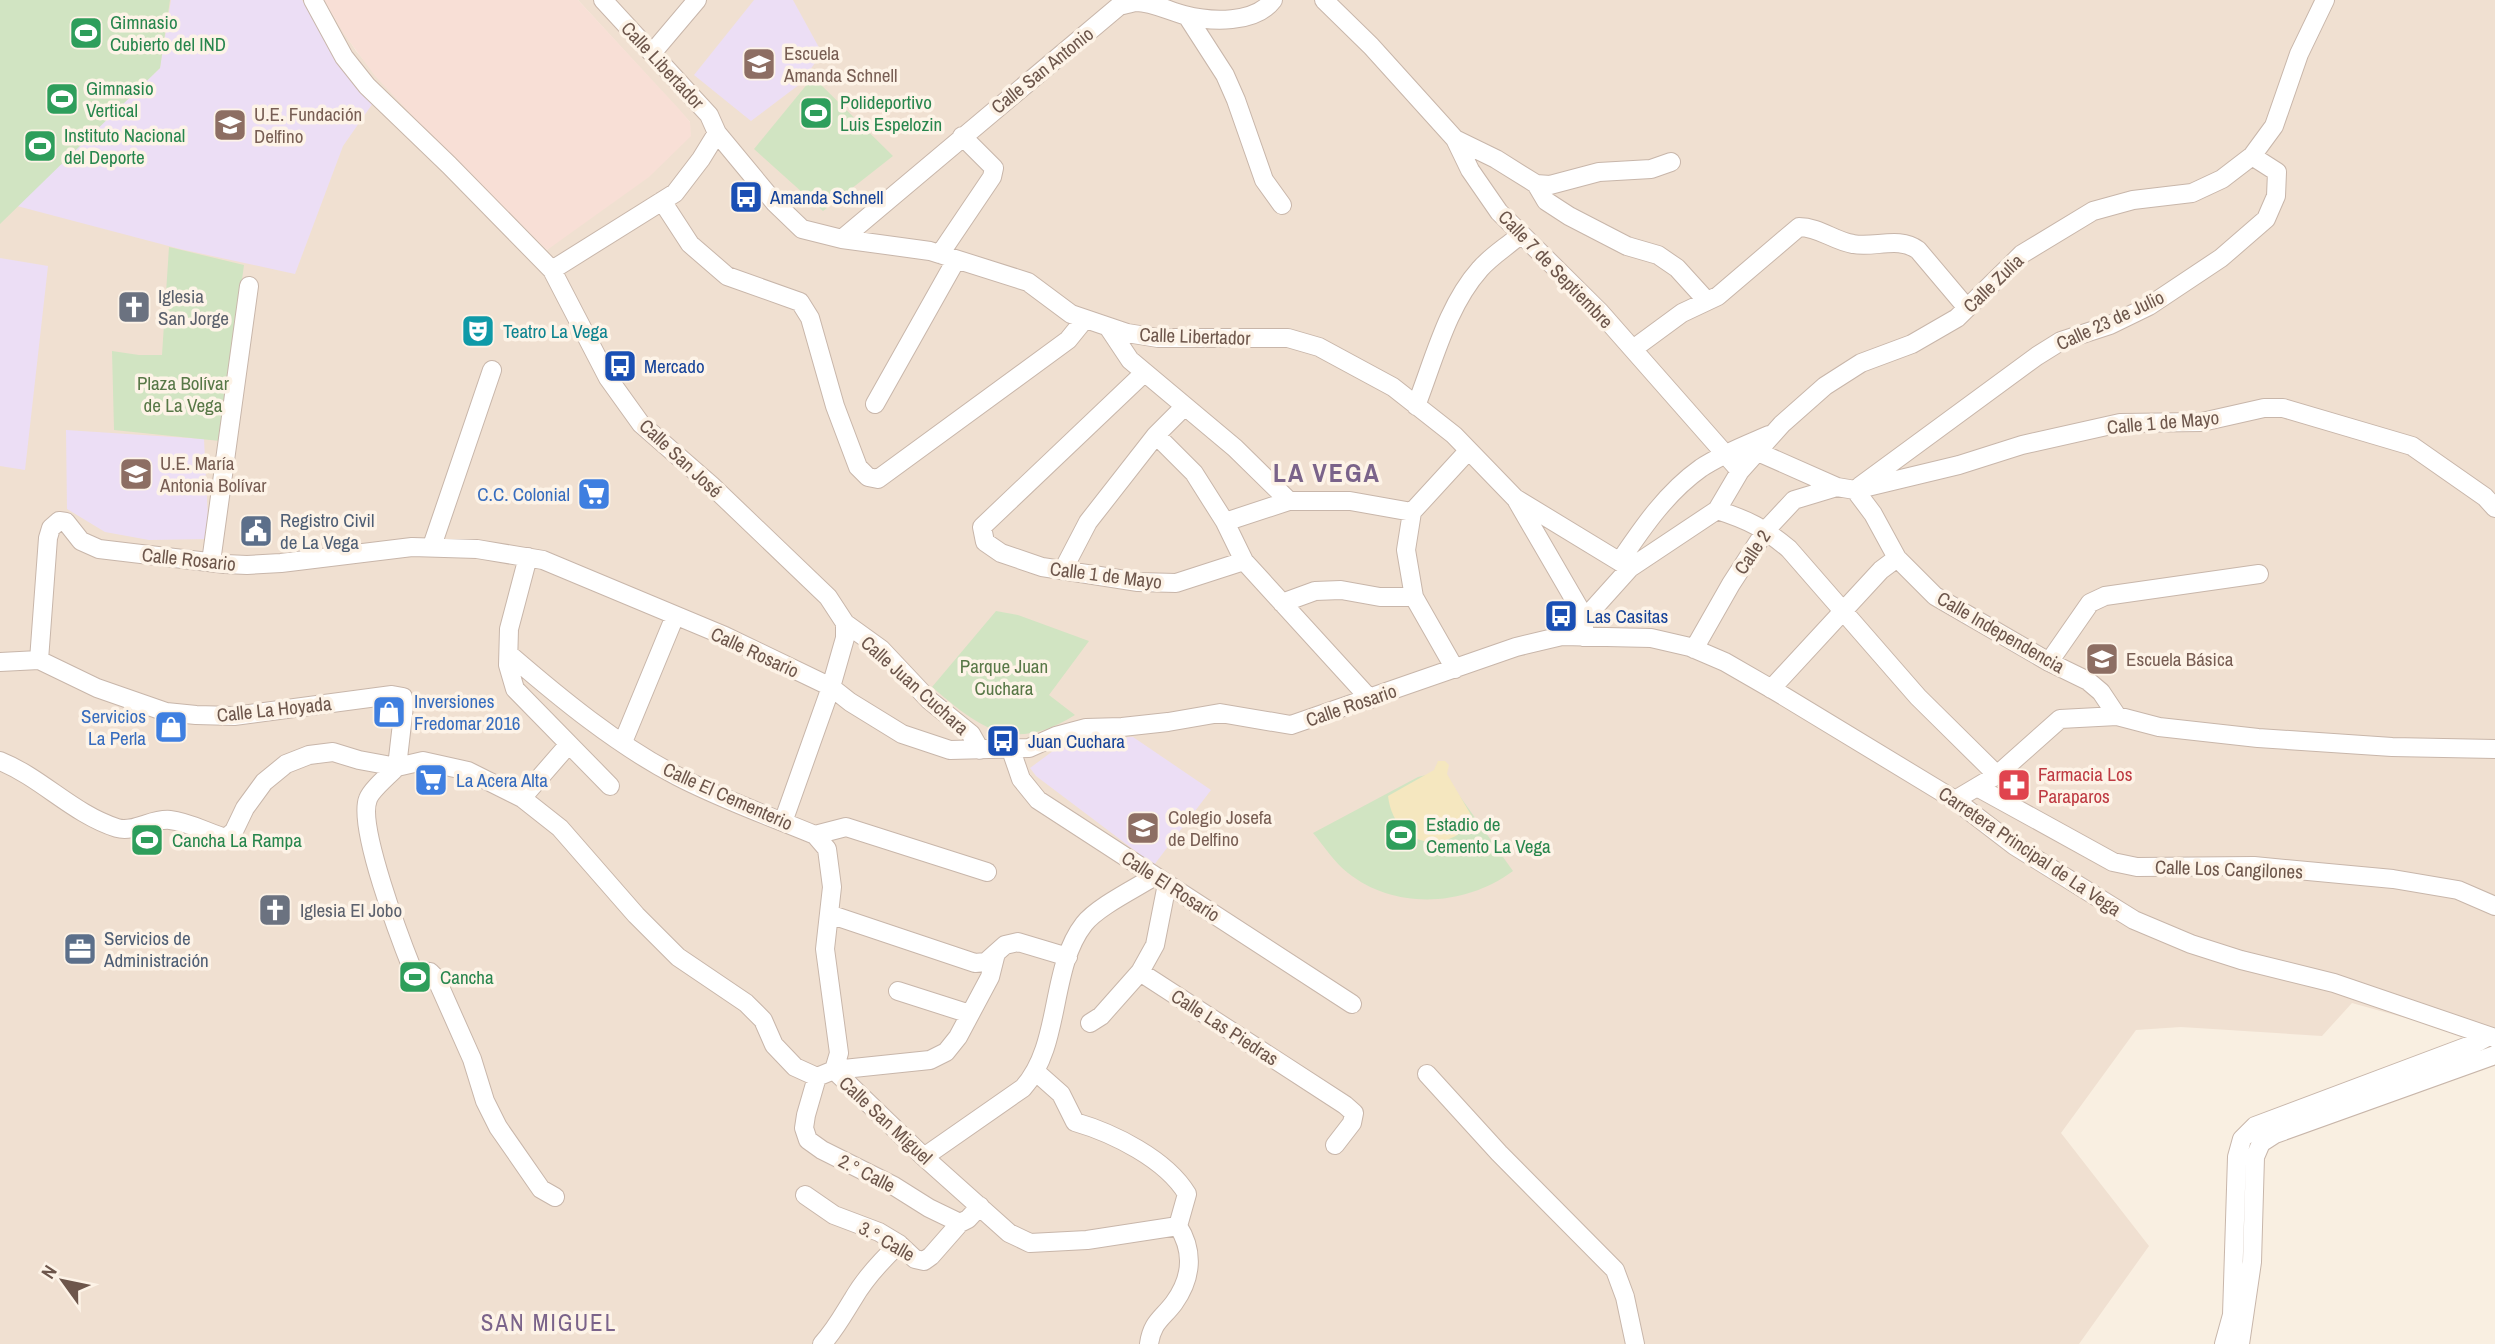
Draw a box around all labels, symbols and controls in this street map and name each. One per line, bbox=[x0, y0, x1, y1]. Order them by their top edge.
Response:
place label: Gimnasio Cubierto del IND bbox=[110, 9, 226, 57]
sports icon: Gimnasio Cubierto del IND bbox=[67, 14, 105, 52]
street label: Calle Libertador bbox=[616, 16, 711, 115]
street label: Calle San Antonio bbox=[985, 21, 1099, 119]
place label: Escuela Amanda Schnell bbox=[783, 40, 897, 88]
school or university icon: Escuela Amanda Schnell bbox=[740, 45, 778, 83]
place label: Gimnasio Vertical bbox=[86, 75, 154, 123]
sports icon: Gimnasio Vertical bbox=[43, 80, 81, 118]
place label: Polideportivo Luis Espelozin bbox=[840, 89, 942, 137]
sports icon: Polideportivo Luis Espelozin bbox=[797, 94, 835, 132]
place label: U.E. Fundación Delfino bbox=[254, 101, 362, 149]
school or university icon: U.E. Fundación Delfino bbox=[211, 106, 249, 144]
place label: Instituto Nacional del Deporte bbox=[64, 122, 185, 170]
sports icon: Instituto Nacional del Deporte bbox=[21, 127, 59, 165]
bus stop icon: Amanda Schnell bbox=[727, 178, 765, 216]
place label: Amanda Schnell bbox=[769, 184, 883, 210]
street label: Calle 7 de Septiembre bbox=[1493, 204, 1619, 334]
street label: Calle Zulia bbox=[1957, 248, 2029, 318]
place label: Iglesia San Jorge bbox=[158, 283, 229, 331]
street label: Calle 23 de Julio bbox=[2052, 284, 2168, 356]
church icon: Iglesia San Jorge bbox=[115, 288, 153, 326]
theatre icon: Teatro La Vega bbox=[459, 312, 497, 350]
place label: Teatro La Vega bbox=[503, 318, 608, 344]
street label: Calle Libertador bbox=[1139, 321, 1252, 351]
bus stop icon: Mercado bbox=[601, 347, 639, 385]
place label: Mercado bbox=[644, 353, 705, 379]
park label: Plaza Bolívar de La Vega bbox=[137, 370, 230, 418]
street label: Calle 1 de Mayo bbox=[2106, 404, 2220, 440]
street label: Calle San José bbox=[634, 413, 728, 503]
place label: U.E. María Antonia Bolívar bbox=[159, 450, 267, 498]
school or university icon: U.E. María Antonia Bolívar bbox=[117, 455, 155, 493]
district label: LA VEGA bbox=[1273, 455, 1381, 490]
supermarket icon: C.C. Colonial bbox=[575, 475, 613, 513]
place label: C.C. Colonial bbox=[477, 481, 570, 507]
place label: Registro Civil de La Vega bbox=[280, 507, 374, 555]
public building icon: Registro Civil de La Vega bbox=[237, 512, 275, 550]
street label: Calle 2 bbox=[1728, 525, 1776, 579]
street label: Calle Rosario bbox=[141, 541, 237, 577]
street label: Calle 1 de Mayo bbox=[1049, 555, 1163, 595]
street label: Calle Independencia bbox=[1933, 585, 2070, 679]
bus stop icon: Las Casitas bbox=[1542, 597, 1580, 635]
place label: Las Casitas bbox=[1586, 603, 1668, 629]
street label: Calle Rosario bbox=[707, 620, 803, 684]
street label: Calle Juan Cuchara bbox=[855, 630, 975, 741]
school or university icon: Escuela Básica bbox=[2083, 640, 2121, 678]
place label: Escuela Básica bbox=[2126, 646, 2234, 672]
park label: Parque Juan Cuchara bbox=[960, 653, 1048, 701]
street label: Calle Rosario bbox=[1302, 677, 1400, 733]
place label: Inversiones Fredomar 2016 bbox=[414, 688, 521, 736]
street label: Calle La Hoyada bbox=[215, 690, 333, 728]
shop icon: Inversiones Fredomar 2016 bbox=[370, 693, 408, 731]
place label: Servicios La Perla bbox=[81, 703, 146, 751]
shop icon: Servicios La Perla bbox=[152, 708, 190, 746]
bus stop icon: Juan Cuchara bbox=[984, 722, 1022, 760]
place label: Juan Cuchara bbox=[1028, 728, 1125, 754]
street label: Calle El Cementerio bbox=[659, 756, 797, 836]
supermarket icon: La Acera Alta bbox=[412, 761, 450, 799]
place label: Farmacia Los Paraparos bbox=[2038, 761, 2133, 809]
pharmacy icon: Farmacia Los Paraparos bbox=[1995, 766, 2033, 804]
place label: La Acera Alta bbox=[456, 767, 548, 793]
street label: Carretera Principal de La Vega bbox=[1934, 780, 2127, 922]
place label: Colegio Josefa de Delfino bbox=[1168, 804, 1272, 852]
school or university icon: Colegio Josefa de Delfino bbox=[1124, 809, 1162, 847]
place label: Estadio de Cemento La Vega bbox=[1426, 811, 1551, 859]
sports icon: Estadio de Cemento La Vega bbox=[1382, 816, 1420, 854]
sports icon: Cancha La Rampa bbox=[128, 821, 166, 859]
place label: Cancha La Rampa bbox=[172, 827, 302, 853]
street label: Calle El Rosario bbox=[1117, 844, 1225, 928]
street label: Calle Los Cangilones bbox=[2155, 853, 2304, 885]
church icon: Iglesia El Jobo bbox=[256, 891, 294, 929]
place label: Iglesia El Jobo bbox=[300, 897, 402, 923]
place label: Servicios de Administración bbox=[103, 925, 209, 973]
office icon: Servicios de Administración bbox=[61, 930, 99, 968]
sports icon: Cancha bbox=[396, 958, 434, 996]
place label: Cancha bbox=[440, 964, 494, 990]
street label: Calle Las Piedras bbox=[1166, 983, 1284, 1072]
street label: Calle San Miguel bbox=[834, 1070, 938, 1170]
street label: 2.° Calle bbox=[834, 1148, 900, 1198]
street label: 3.° Calle bbox=[854, 1215, 920, 1267]
north arrow bbox=[28, 1246, 98, 1316]
text: N bbox=[35, 1260, 63, 1284]
district label: SAN MIGUEL bbox=[481, 1307, 617, 1338]

